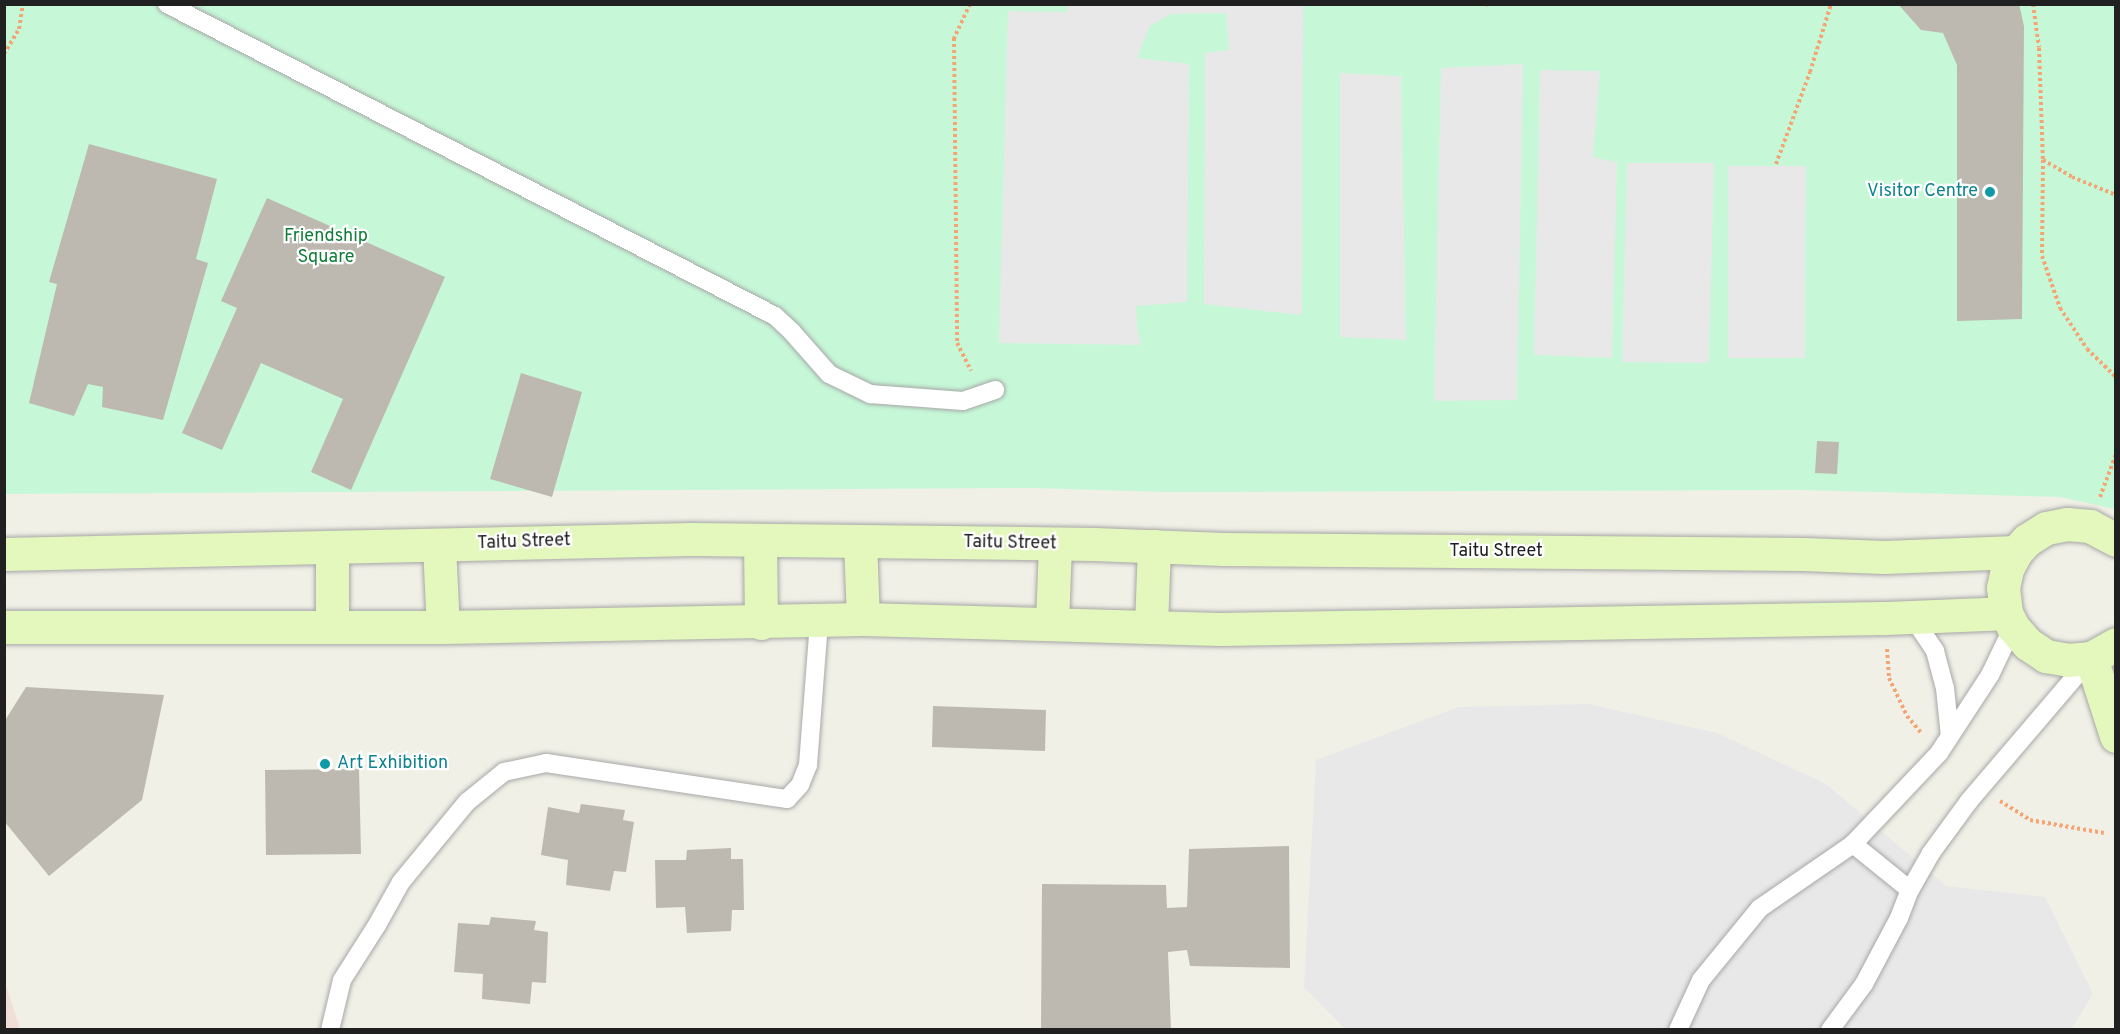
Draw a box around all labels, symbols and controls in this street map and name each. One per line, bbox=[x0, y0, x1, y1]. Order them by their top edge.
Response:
place label: Visitor Centre bbox=[1867, 181, 1978, 203]
marker: Visitor Centre bbox=[1983, 185, 1997, 199]
park label: Friendship Square bbox=[284, 227, 368, 270]
street label: Taitu Street bbox=[477, 531, 571, 555]
street label: Taitu Street bbox=[963, 532, 1057, 556]
street label: Taitu Street bbox=[1449, 541, 1543, 563]
place label: Art Exhibition bbox=[337, 753, 448, 775]
marker: Art Exhibition bbox=[318, 757, 332, 771]

